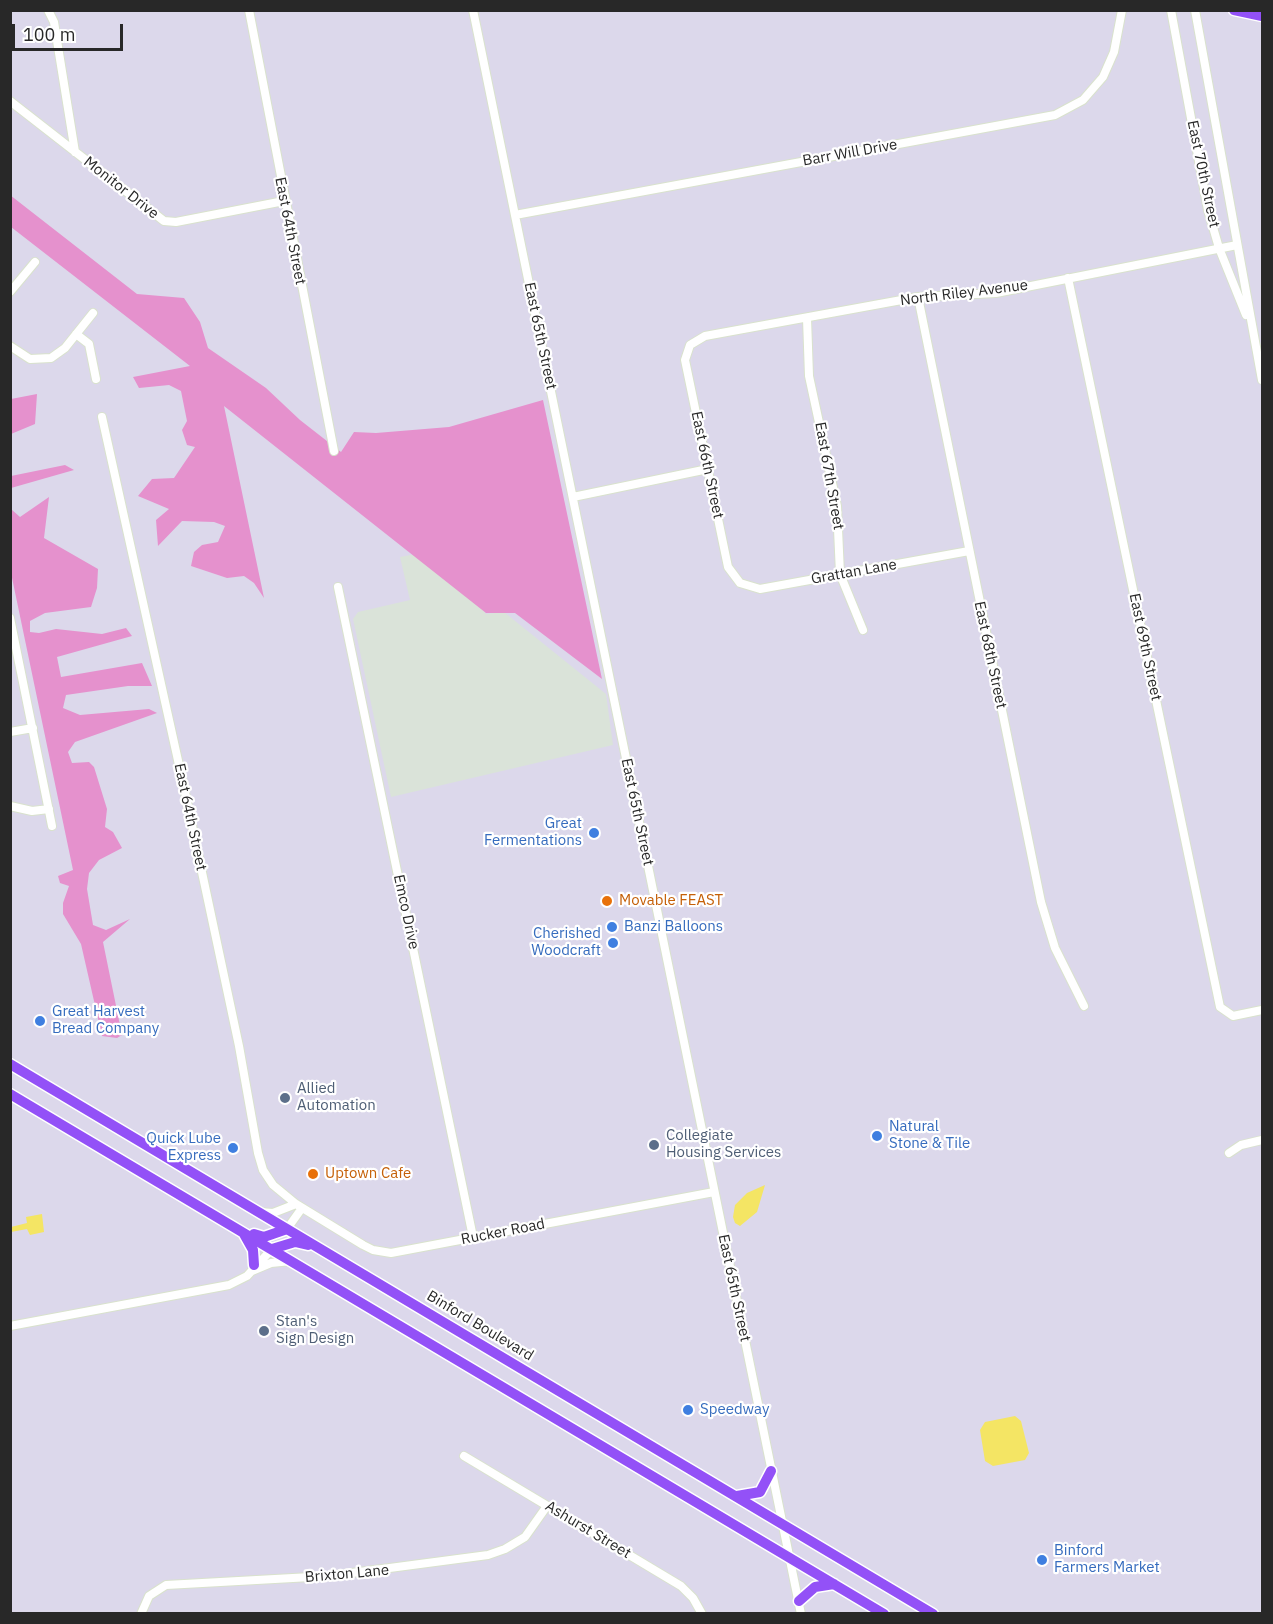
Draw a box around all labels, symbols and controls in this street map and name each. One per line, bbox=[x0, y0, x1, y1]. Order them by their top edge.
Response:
scale bar bbox=[15, 12, 126, 50]
text: 100 m bbox=[23, 23, 75, 46]
street label: East 70th Street bbox=[1183, 119, 1223, 229]
street label: Barr Will Drive bbox=[801, 136, 899, 170]
street label: Monitor Drive bbox=[80, 153, 162, 223]
street label: East 64th Street bbox=[271, 176, 309, 286]
street label: North Riley Avenue bbox=[899, 276, 1029, 310]
street label: East 65th Street bbox=[520, 281, 560, 391]
street label: East 66th Street bbox=[687, 410, 727, 520]
street label: East 67th Street bbox=[811, 421, 847, 531]
street label: Grattan Lane bbox=[810, 556, 898, 588]
street label: East 69th Street bbox=[1125, 592, 1165, 702]
street label: East 68th Street bbox=[970, 600, 1010, 710]
street label: East 65th Street bbox=[617, 757, 657, 867]
street label: East 64th Street bbox=[170, 762, 210, 872]
place label: Great Fermentations bbox=[484, 815, 582, 850]
marker: Great Fermentations bbox=[587, 826, 601, 840]
street label: Emco Drive bbox=[389, 873, 423, 951]
place label: Movable FEAST bbox=[619, 892, 723, 910]
marker: Movable FEAST bbox=[600, 894, 614, 908]
place label: Banzi Balloons bbox=[624, 918, 723, 936]
marker: Banzi Balloons bbox=[605, 920, 619, 934]
place label: Cherished Woodcraft bbox=[531, 925, 601, 960]
marker: Cherished Woodcraft bbox=[606, 936, 620, 950]
place label: Great Harvest Bread Company bbox=[52, 1003, 159, 1038]
marker: Great Harvest Bread Company bbox=[33, 1014, 47, 1028]
place label: Allied Automation bbox=[297, 1080, 376, 1115]
marker: Allied Automation bbox=[278, 1091, 292, 1105]
place label: Natural Stone & Tile bbox=[889, 1118, 970, 1153]
place label: Collegiate Housing Services bbox=[666, 1127, 781, 1162]
marker: Natural Stone & Tile bbox=[870, 1129, 884, 1143]
place label: Quick Lube Express bbox=[146, 1130, 221, 1165]
marker: Collegiate Housing Services bbox=[647, 1138, 661, 1152]
marker: Quick Lube Express bbox=[226, 1141, 240, 1155]
place label: Uptown Cafe bbox=[325, 1165, 411, 1183]
marker: Uptown Cafe bbox=[306, 1167, 320, 1181]
street label: Rucker Road bbox=[460, 1215, 546, 1249]
street label: East 65th Street bbox=[714, 1233, 754, 1343]
street label: Binford Boulevard bbox=[423, 1287, 537, 1365]
place label: Stan's Sign Design bbox=[276, 1313, 354, 1348]
marker: Stan's Sign Design bbox=[257, 1324, 271, 1338]
place label: Speedway bbox=[700, 1401, 769, 1419]
marker: Speedway bbox=[681, 1403, 695, 1417]
street label: Ashurst Street bbox=[542, 1497, 634, 1563]
place label: Binford Farmers Market bbox=[1054, 1542, 1160, 1577]
marker: Binford Farmers Market bbox=[1035, 1553, 1049, 1567]
street label: Brixton Lane bbox=[304, 1561, 390, 1587]

